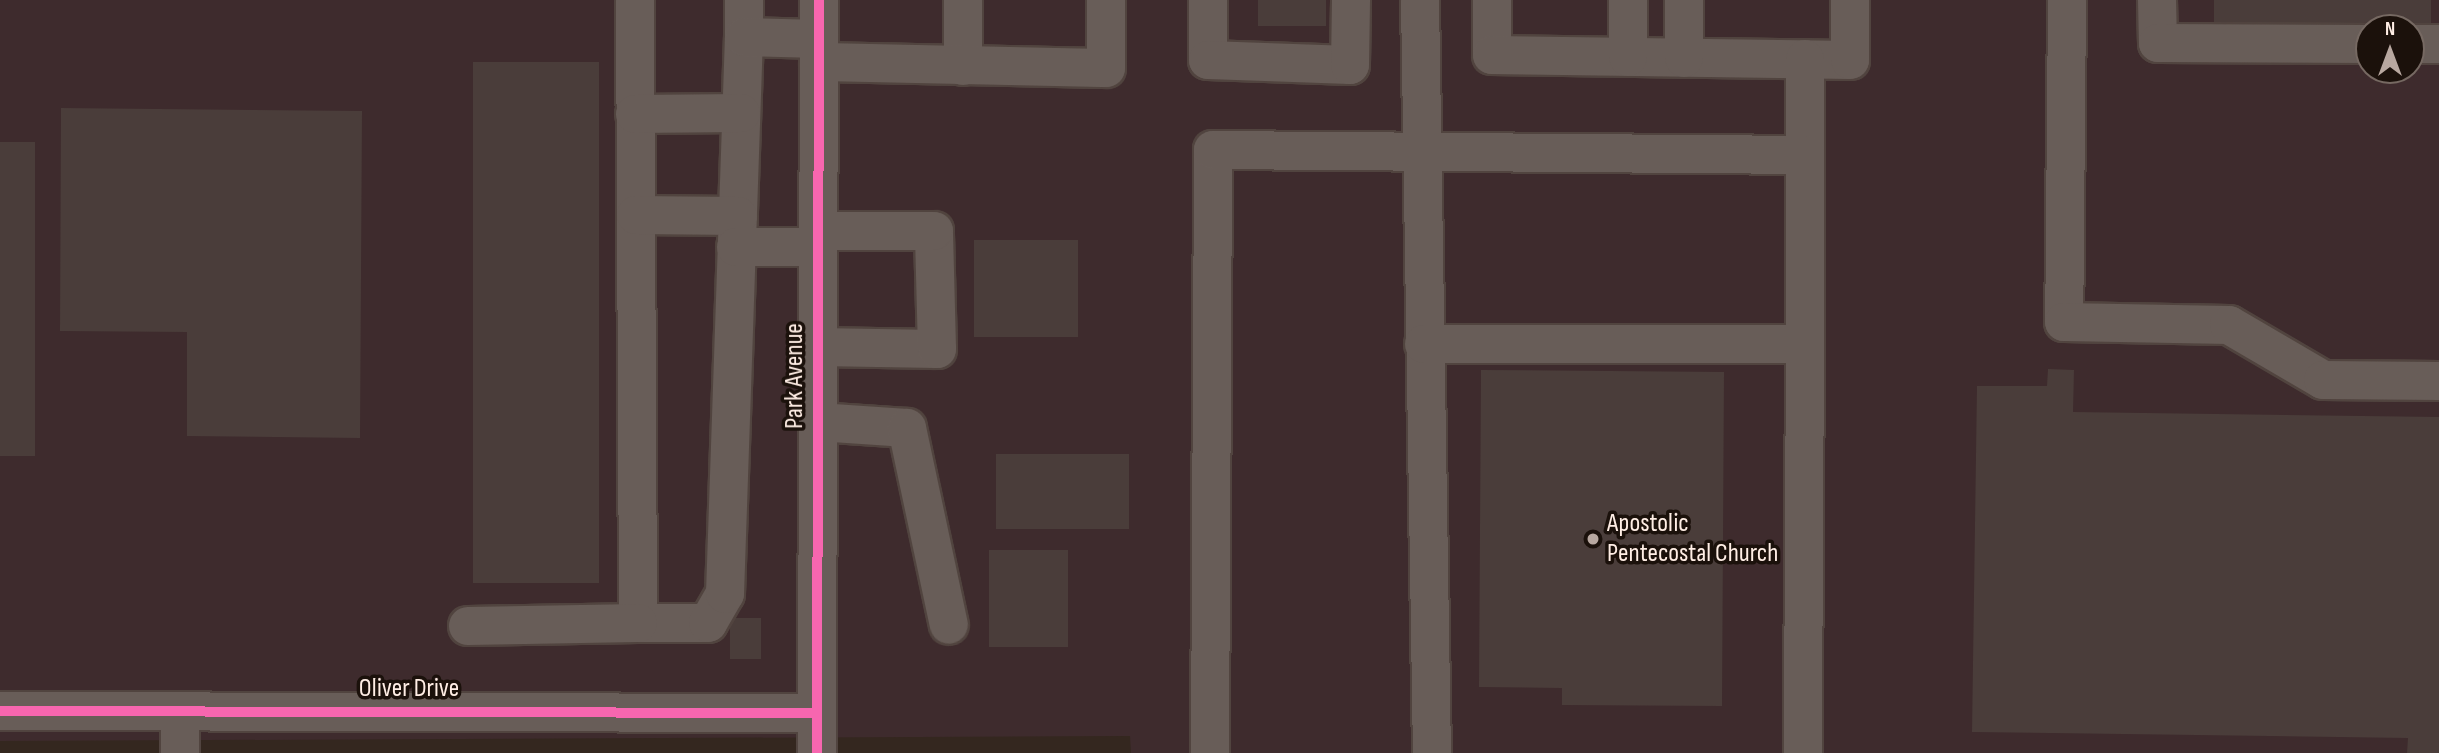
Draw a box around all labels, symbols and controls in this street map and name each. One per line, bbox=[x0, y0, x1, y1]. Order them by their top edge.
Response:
north arrow bbox=[2355, 14, 2425, 84]
text: N bbox=[2385, 18, 2395, 41]
street label: Park Avenue bbox=[779, 323, 811, 429]
place label: Apostolic Pentecostal Church bbox=[1607, 508, 1778, 570]
marker: Apostolic Pentecostal Church bbox=[1585, 531, 1601, 547]
street label: Oliver Drive bbox=[359, 673, 459, 705]

